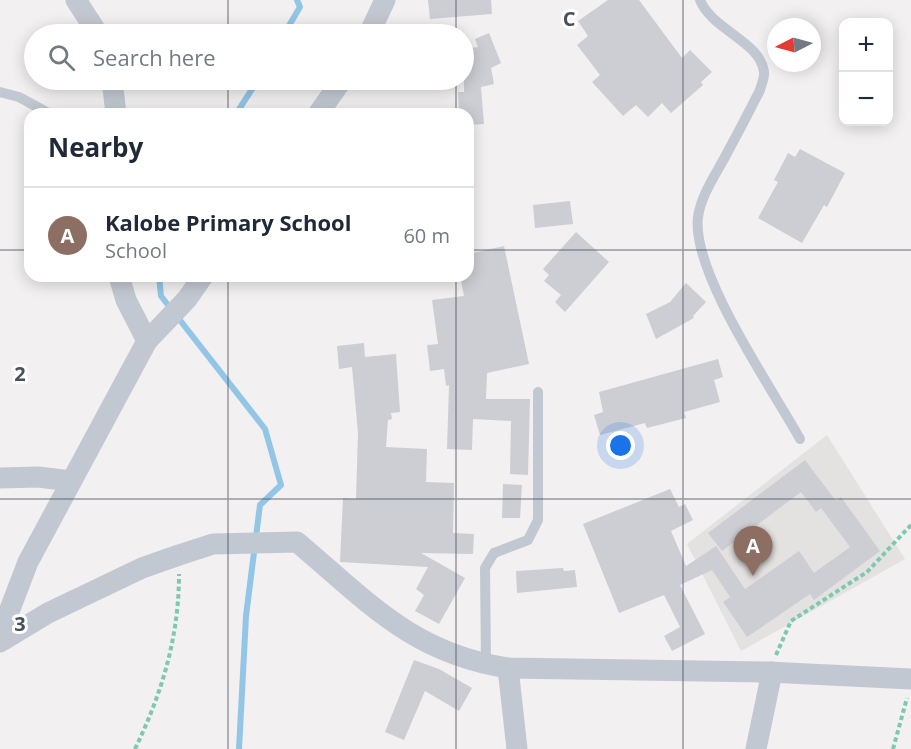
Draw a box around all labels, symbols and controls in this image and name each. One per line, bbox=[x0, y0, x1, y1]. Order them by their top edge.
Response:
text: C bbox=[563, 5, 576, 32]
north arrow bbox=[767, 18, 821, 72]
map controls bbox=[839, 18, 893, 126]
button: + bbox=[839, 18, 893, 72]
search box bbox=[24, 24, 474, 90]
icon: search bbox=[45, 41, 78, 74]
text: Search here bbox=[93, 42, 216, 72]
button: − bbox=[839, 72, 893, 126]
text: Nearby bbox=[48, 129, 143, 165]
text: Kalobe Primary School bbox=[105, 207, 351, 237]
text: A bbox=[61, 222, 74, 249]
text: 60 m bbox=[403, 222, 450, 249]
text: School bbox=[105, 237, 167, 264]
text: 2 bbox=[14, 360, 26, 387]
your location bbox=[606, 431, 635, 460]
pin: A bbox=[734, 526, 772, 576]
text: 3 bbox=[14, 610, 26, 637]

